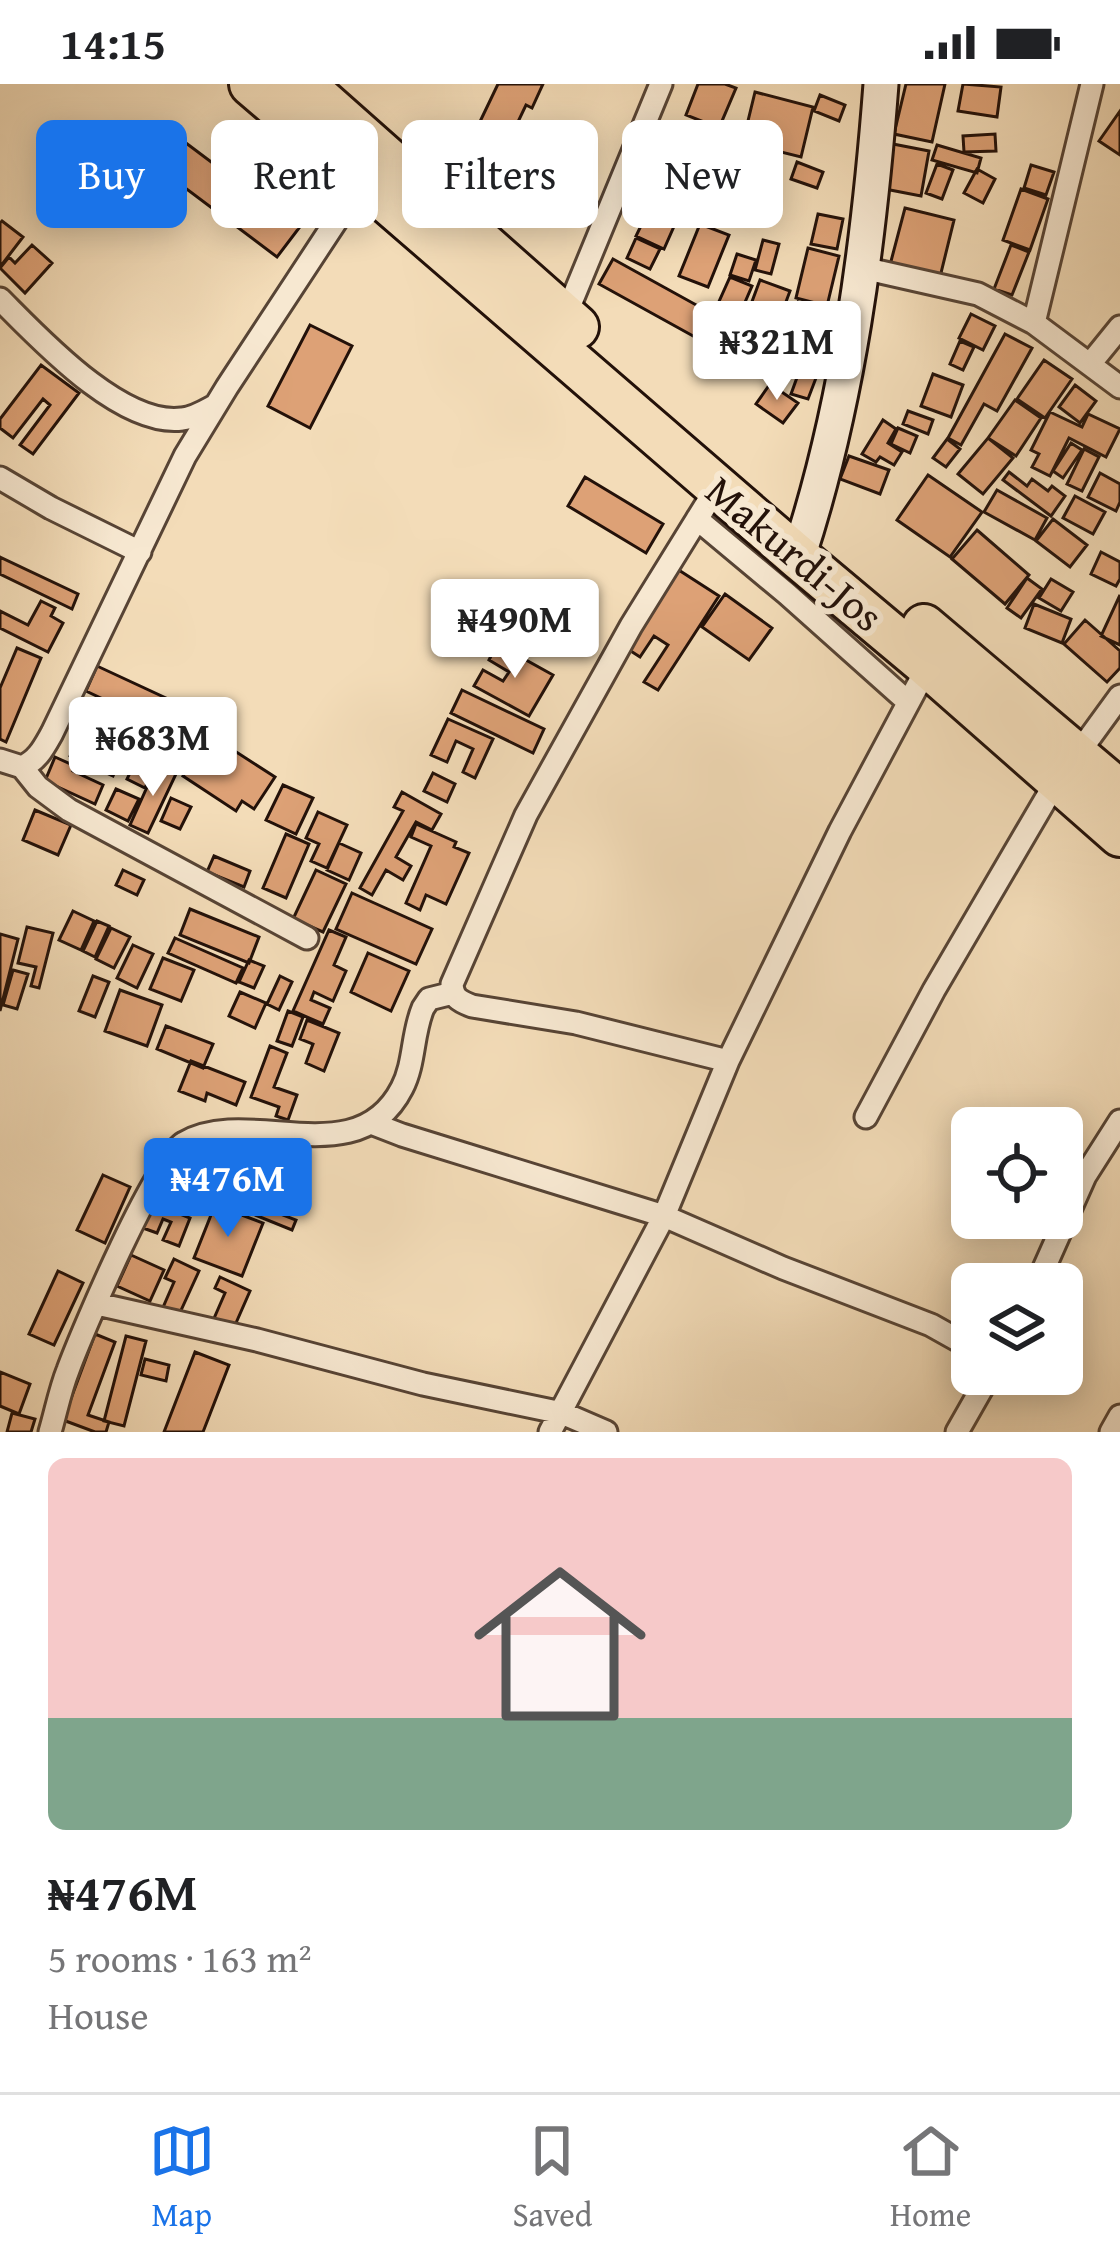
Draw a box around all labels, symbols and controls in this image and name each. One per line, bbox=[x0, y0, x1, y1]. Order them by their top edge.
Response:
text: 14:15 bbox=[60, 10, 166, 75]
chip: Buy bbox=[36, 120, 187, 228]
chip: Rent bbox=[211, 120, 378, 228]
chip: Filters bbox=[402, 120, 598, 228]
chip: New bbox=[622, 120, 783, 228]
pin: ₦321M bbox=[693, 301, 861, 403]
text: ₦321M bbox=[720, 311, 834, 368]
street label: Makurdi-Jos bbox=[693, 460, 897, 645]
pin: ₦490M bbox=[431, 579, 599, 681]
text: ₦490M bbox=[458, 589, 572, 646]
pin: ₦683M bbox=[69, 697, 237, 799]
text: ₦683M bbox=[96, 707, 210, 764]
map controls bbox=[951, 1107, 1083, 1395]
button: locate bbox=[951, 1107, 1083, 1239]
pin: ₦476M bbox=[144, 1138, 312, 1240]
text: ₦476M bbox=[171, 1148, 285, 1205]
button: layers bbox=[951, 1263, 1083, 1395]
icon: home bbox=[452, 1536, 668, 1752]
text: ₦476M bbox=[48, 1854, 198, 1929]
text: 5 rooms · 163 m² bbox=[48, 1929, 312, 1986]
text: House bbox=[48, 1986, 149, 2043]
tab: Map bbox=[149, 2118, 215, 2238]
tab: Saved bbox=[512, 2118, 592, 2238]
tab: Home bbox=[890, 2118, 971, 2238]

